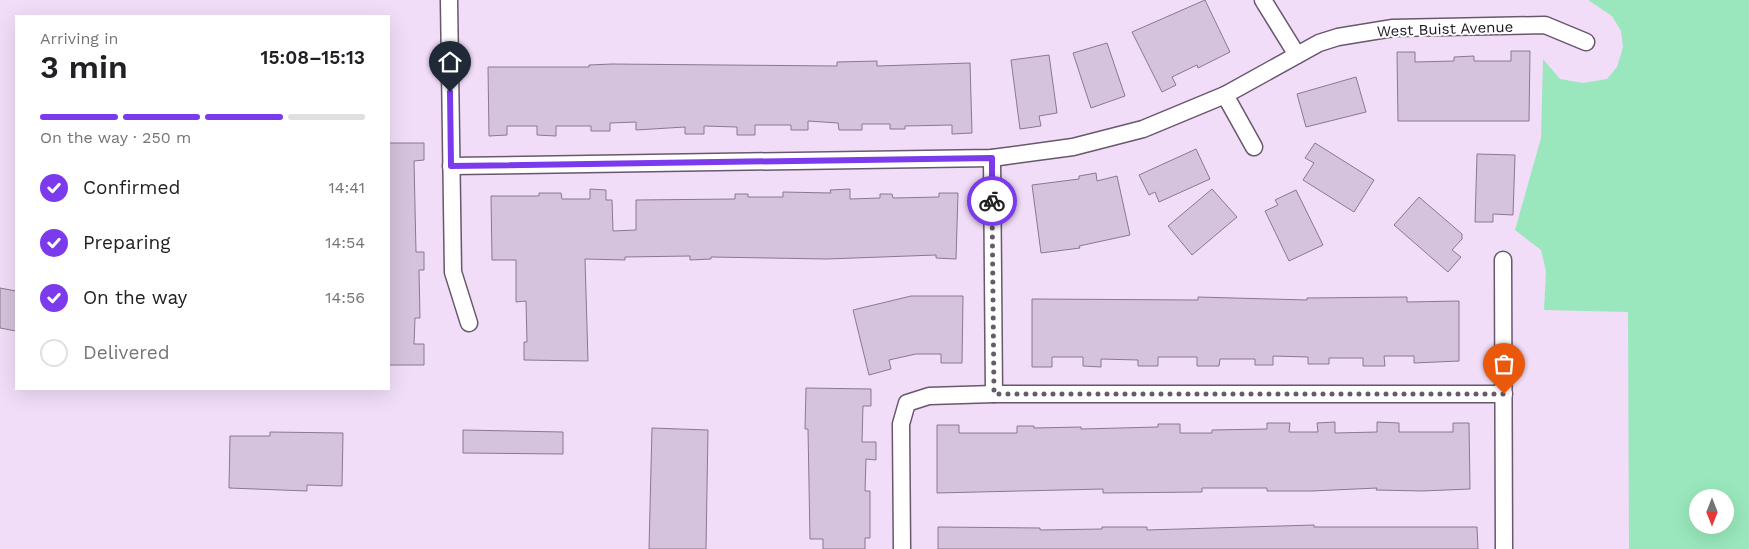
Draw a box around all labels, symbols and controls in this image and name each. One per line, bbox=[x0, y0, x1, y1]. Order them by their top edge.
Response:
street label: West Buist Avenue bbox=[1376, 18, 1514, 40]
text: Arriving in bbox=[40, 29, 118, 48]
pin bbox=[429, 41, 471, 92]
text: 15:08–15:13 bbox=[260, 46, 365, 69]
text: 3 min bbox=[40, 48, 128, 86]
icon: home bbox=[436, 48, 464, 76]
text: On the way · 250 m bbox=[40, 128, 191, 147]
icon: check bbox=[40, 174, 68, 202]
text: Confirmed bbox=[83, 176, 180, 199]
courier bbox=[967, 176, 1017, 226]
text: 14:41 bbox=[328, 178, 365, 197]
icon: bike bbox=[978, 187, 1006, 215]
icon: check bbox=[40, 229, 68, 257]
text: Preparing bbox=[83, 231, 170, 254]
text: 14:54 bbox=[325, 233, 365, 252]
icon: check bbox=[40, 284, 68, 312]
text: On the way bbox=[83, 286, 187, 309]
text: 14:56 bbox=[325, 288, 365, 307]
text: Delivered bbox=[83, 341, 170, 364]
pin bbox=[1483, 343, 1525, 394]
icon: bag bbox=[1490, 350, 1518, 378]
north arrow bbox=[1689, 489, 1734, 534]
map controls bbox=[1689, 489, 1734, 534]

